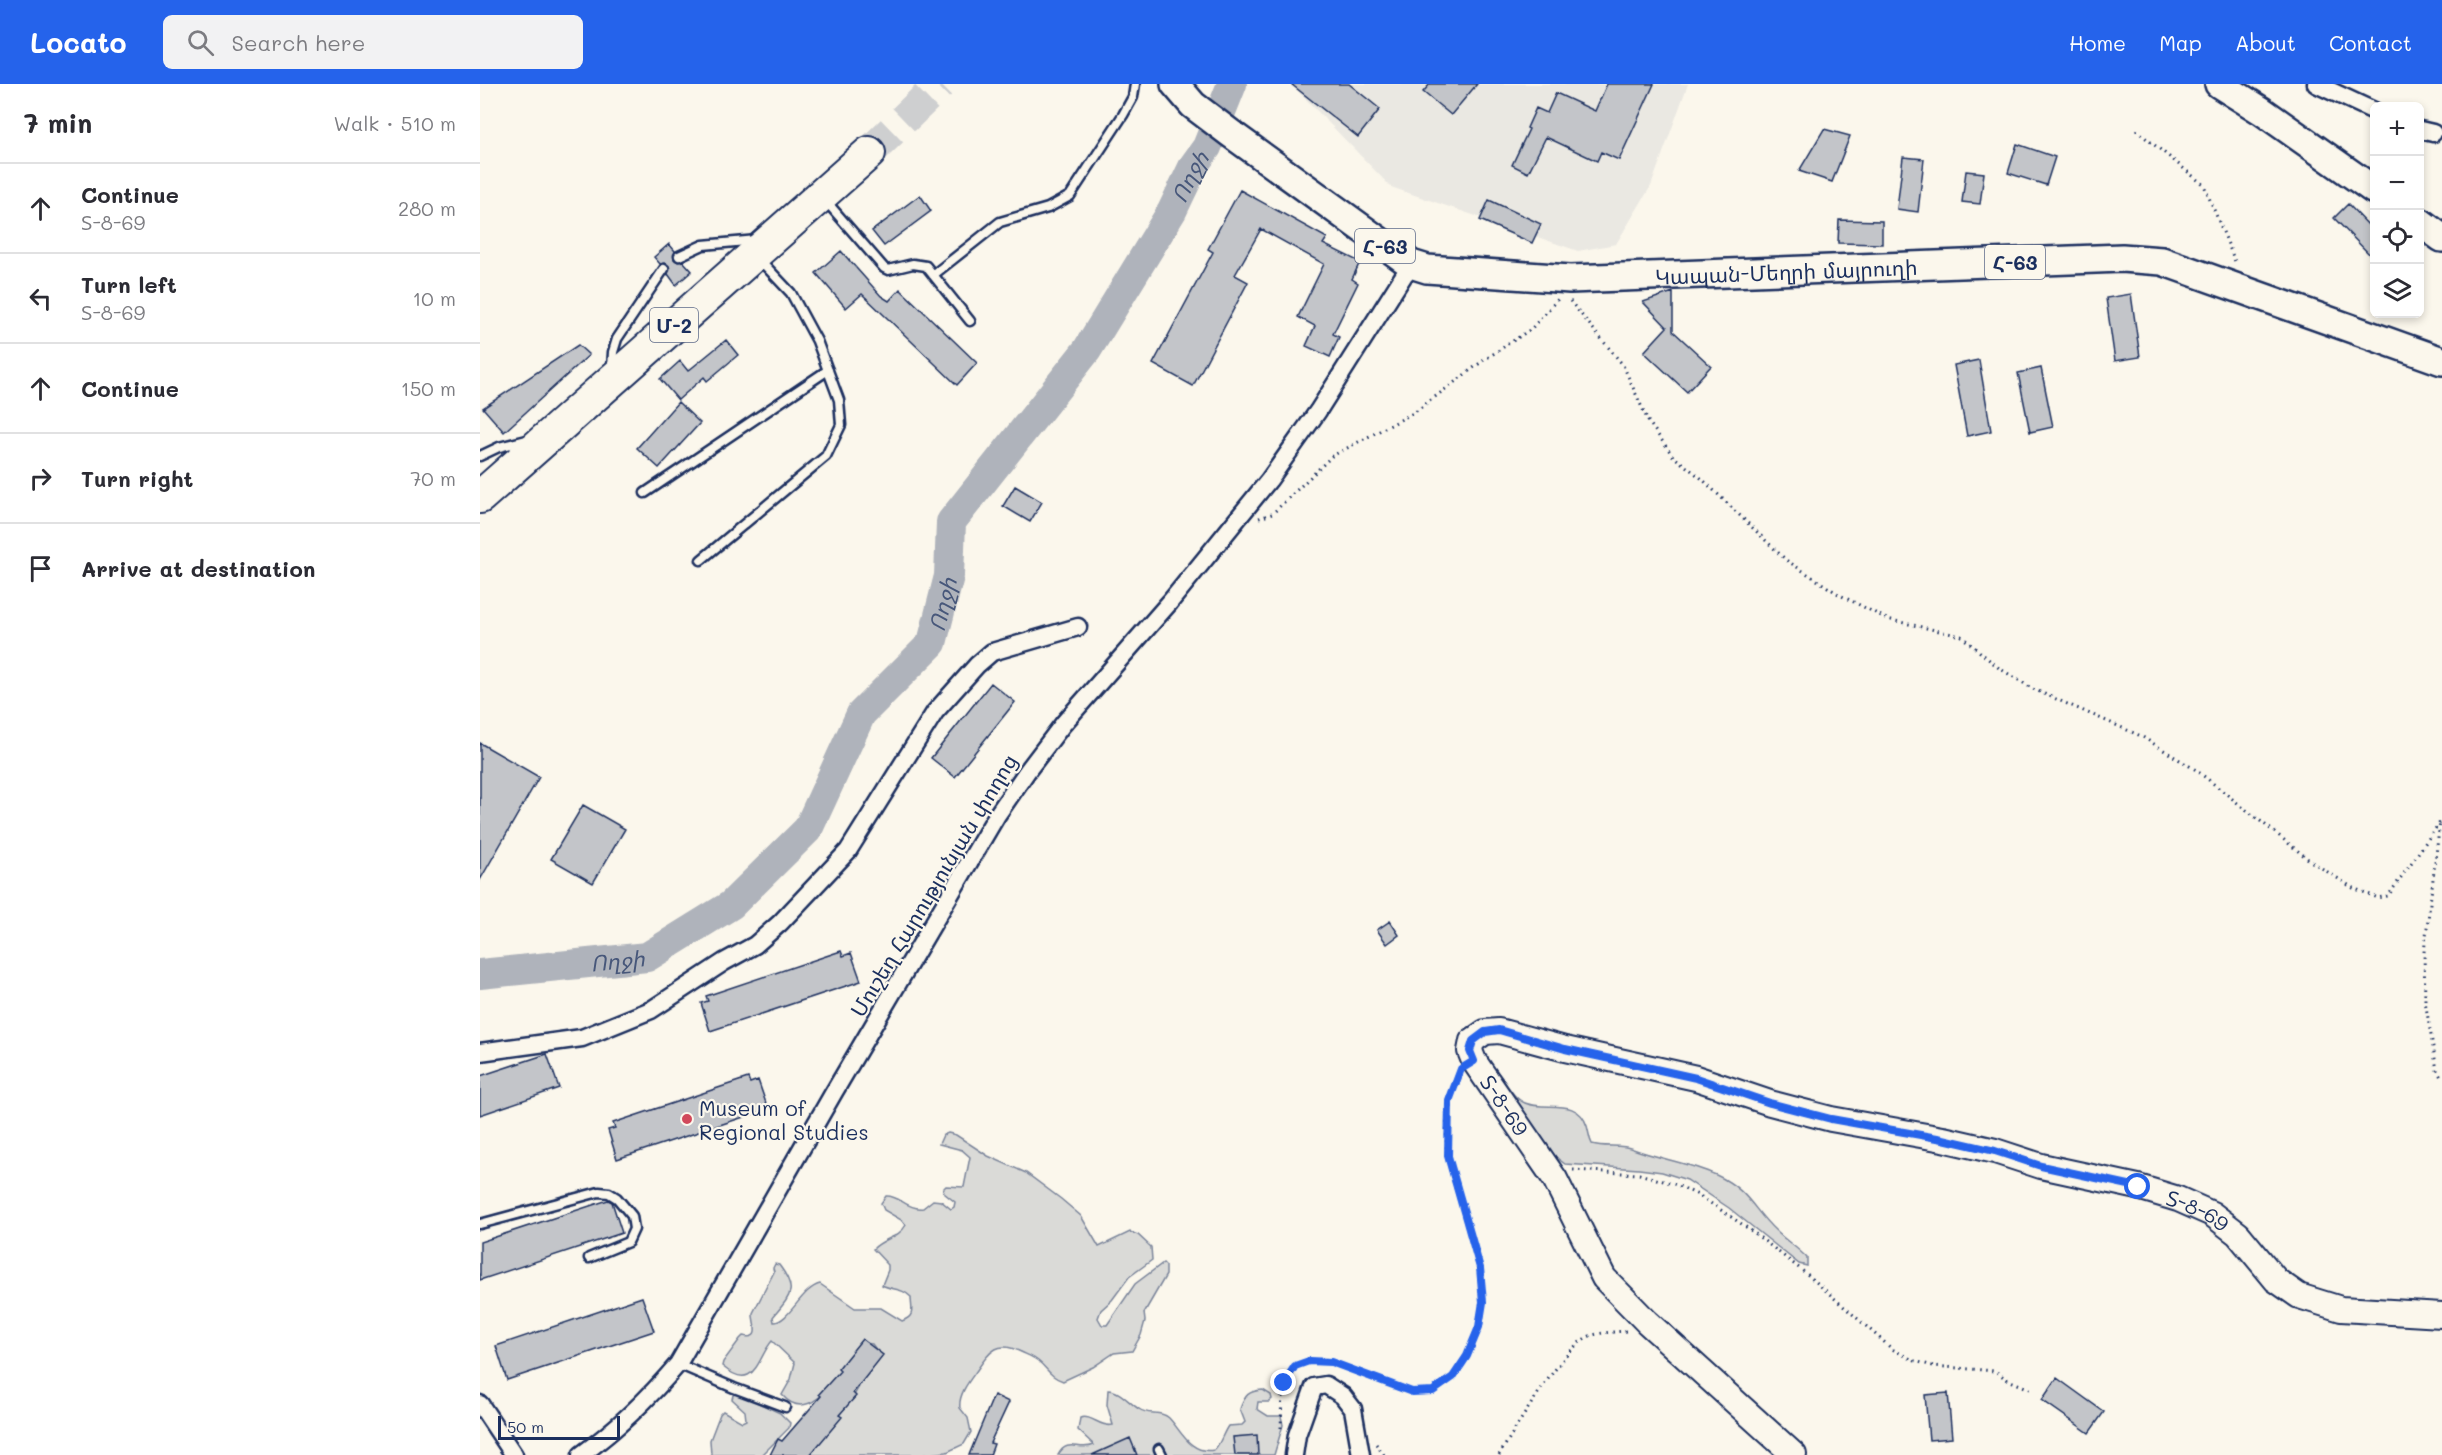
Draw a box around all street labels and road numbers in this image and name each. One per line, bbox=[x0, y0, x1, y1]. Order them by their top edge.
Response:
road number: Հ-63 bbox=[1355, 229, 1415, 263]
road number: Հ-63 bbox=[1985, 245, 2045, 279]
street label: Կապան-Մեղրի մայրուղի bbox=[1655, 252, 1918, 289]
road number: Մ-2 bbox=[650, 308, 698, 342]
street label: Մուշեղ Հարությունյան փողոց bbox=[844, 749, 1022, 1021]
street label: Տ-8-69 bbox=[1475, 1069, 1535, 1141]
street label: Տ-8-69 bbox=[2163, 1183, 2235, 1236]

